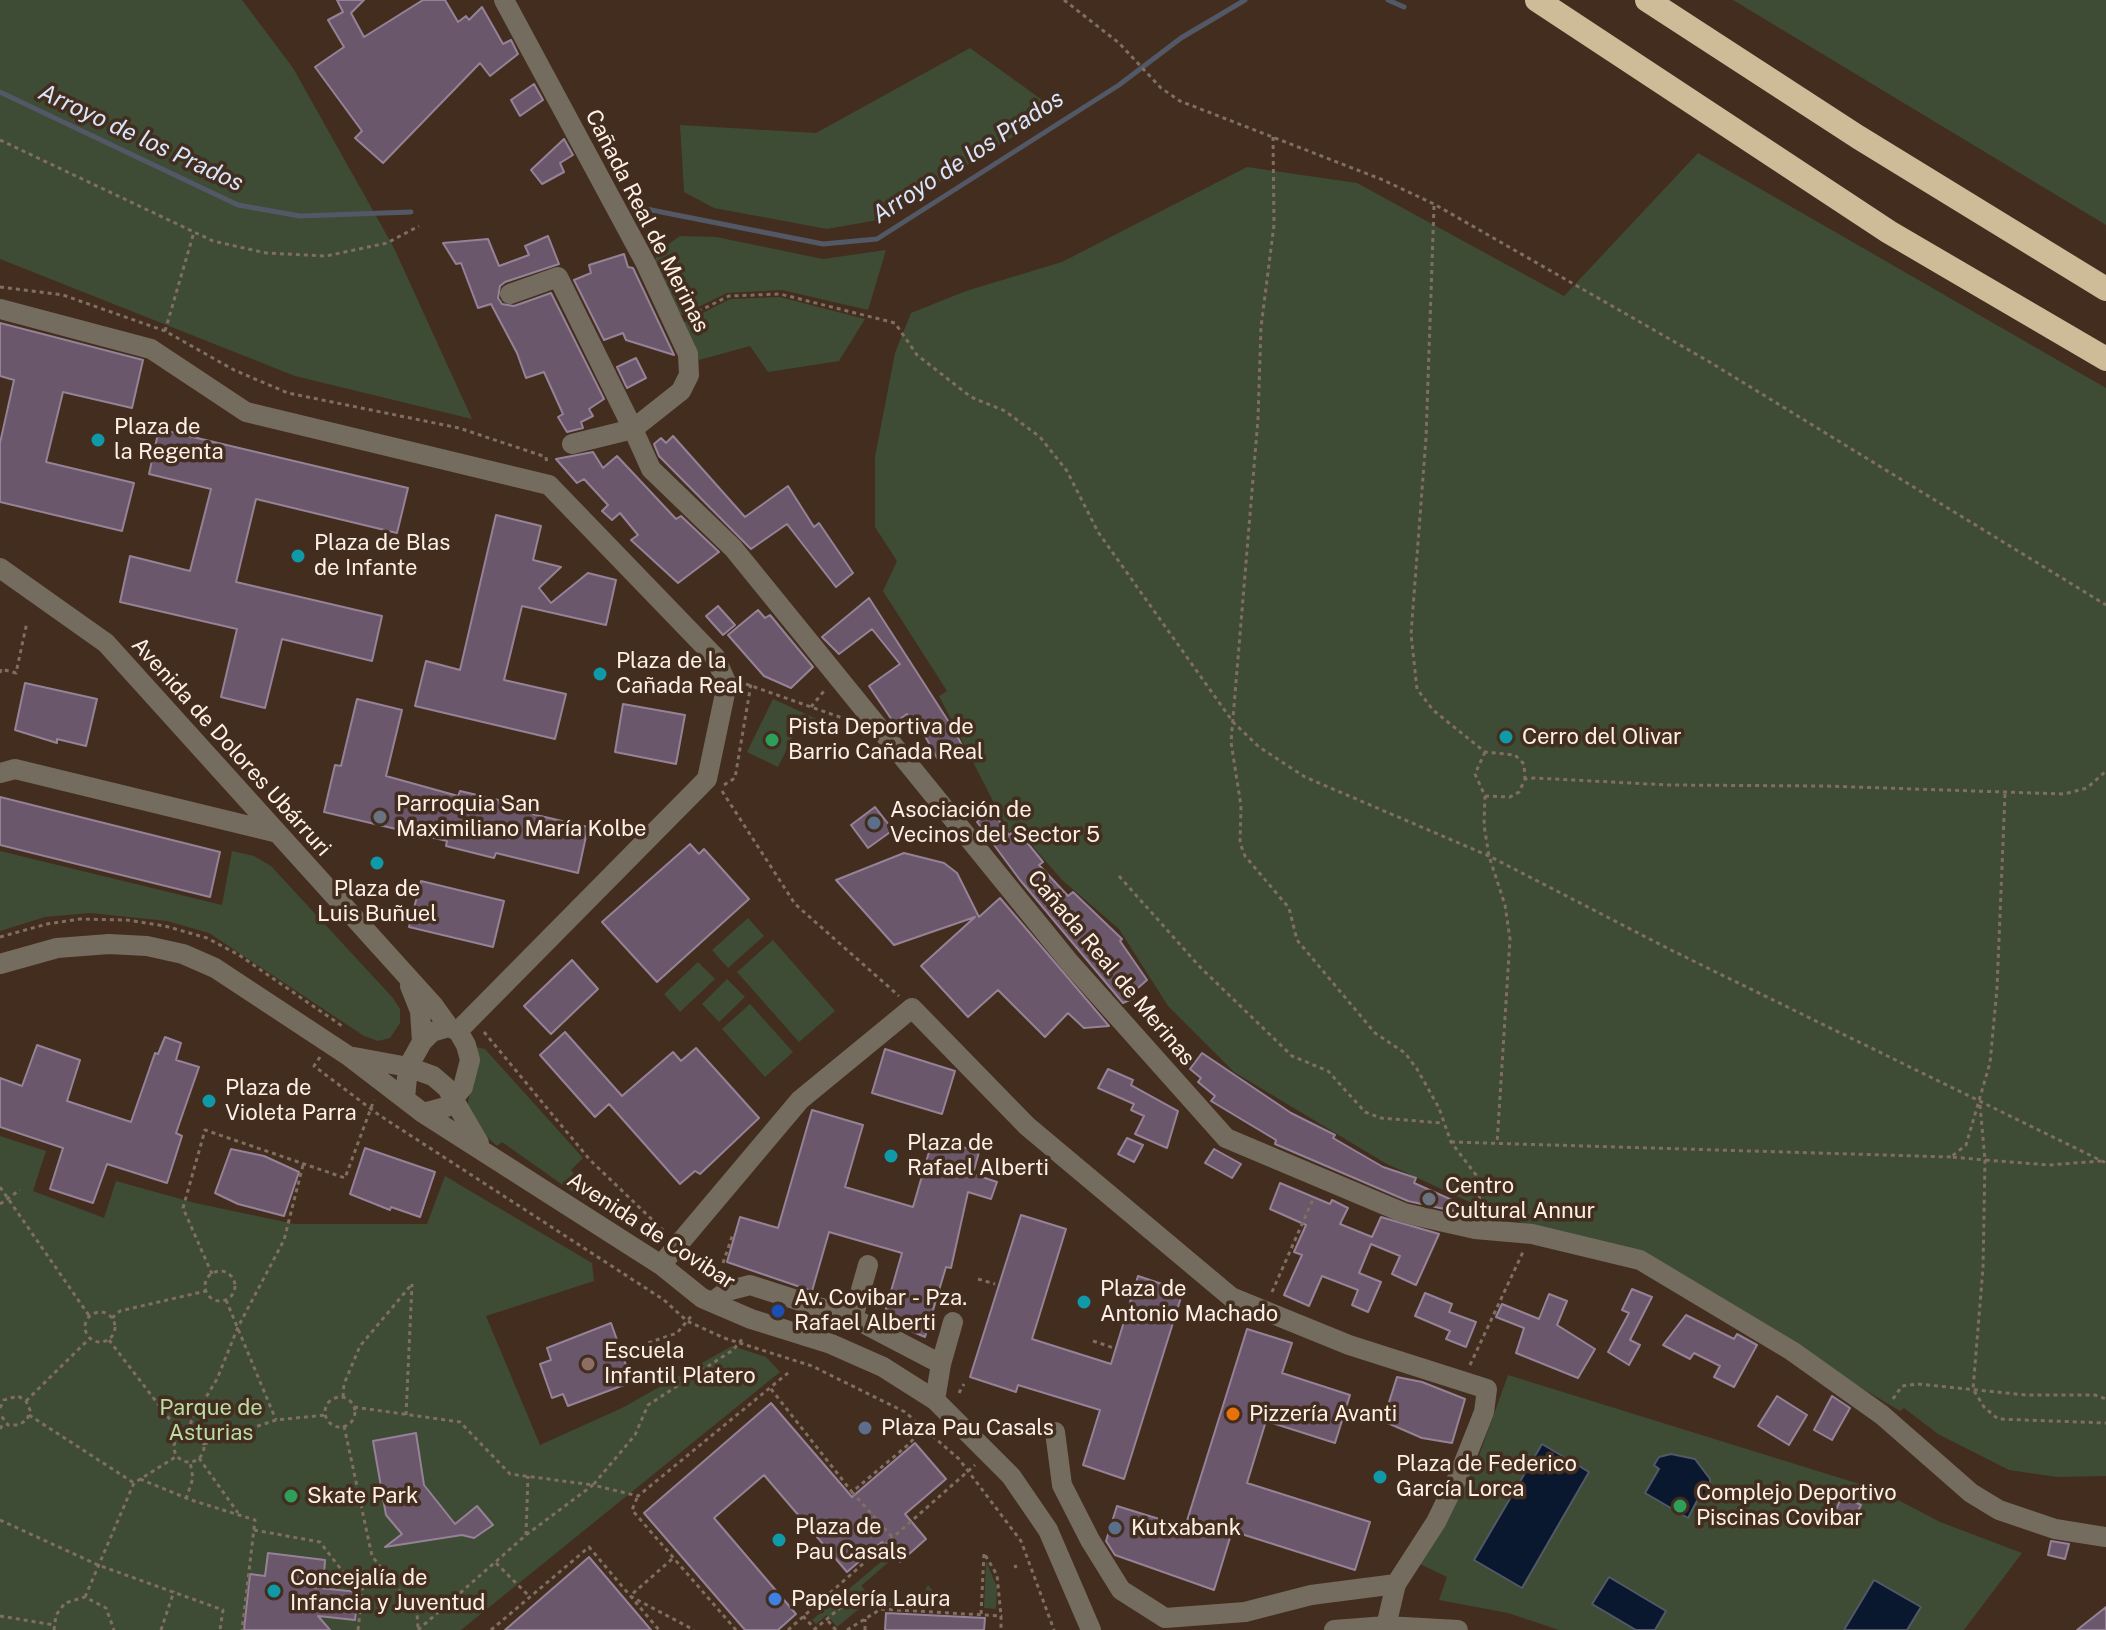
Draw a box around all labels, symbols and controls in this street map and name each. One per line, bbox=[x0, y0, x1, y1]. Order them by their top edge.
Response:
water label: Arroyo de los Prados bbox=[34, 78, 248, 198]
water label: Arroyo de los Prados bbox=[867, 84, 1069, 230]
street label: Cañada Real de Merinas bbox=[579, 105, 715, 337]
place label: Plaza de la Regenta bbox=[114, 414, 224, 466]
marker: Plaza de la Regenta bbox=[89, 431, 107, 449]
place label: Plaza de Blas de Infante bbox=[314, 530, 450, 582]
marker: Plaza de Blas de Infante bbox=[289, 547, 307, 565]
street label: Avenida de Dolores Ubárruri bbox=[126, 632, 336, 862]
place label: Plaza de la Cañada Real bbox=[616, 648, 744, 700]
marker: Plaza de la Cañada Real bbox=[591, 665, 609, 683]
place label: Pista Deportiva de Barrio Cañada Real bbox=[788, 714, 984, 766]
place label: Cerro del Olivar bbox=[1522, 724, 1682, 750]
marker: Cerro del Olivar bbox=[1497, 728, 1515, 746]
marker: Pista Deportiva de Barrio Cañada Real bbox=[763, 731, 781, 749]
place label: Parroquia San Maximiliano María Kolbe bbox=[396, 791, 647, 842]
place label: Asociación de Vecinos del Sector 5 bbox=[890, 797, 1100, 848]
marker: Parroquia San Maximiliano María Kolbe bbox=[371, 808, 389, 826]
marker: Asociación de Vecinos del Sector 5 bbox=[865, 814, 883, 832]
marker: Plaza de Luis Buñuel bbox=[368, 854, 386, 872]
street label: Cañada Real de Merinas bbox=[1022, 865, 1200, 1071]
place label: Plaza de Luis Buñuel bbox=[317, 876, 437, 928]
place label: Plaza de Violeta Parra bbox=[225, 1075, 357, 1126]
marker: Plaza de Violeta Parra bbox=[200, 1092, 218, 1110]
place label: Plaza de Rafael Alberti bbox=[907, 1130, 1049, 1182]
marker: Plaza de Rafael Alberti bbox=[882, 1147, 900, 1165]
street label: Avenida de Covibar bbox=[562, 1167, 740, 1295]
place label: Centro Cultural Annur bbox=[1445, 1173, 1595, 1224]
marker: Centro Cultural Annur bbox=[1420, 1190, 1438, 1208]
place label: Plaza de Antonio Machado bbox=[1100, 1276, 1278, 1328]
place label: Av. Covibar - Pza. Rafael Alberti bbox=[794, 1285, 967, 1336]
marker: Plaza de Antonio Machado bbox=[1075, 1293, 1093, 1311]
marker: Av. Covibar - Pza. Rafael Alberti bbox=[769, 1302, 787, 1320]
place label: Escuela Infantil Platero bbox=[604, 1338, 756, 1390]
marker: Escuela Infantil Platero bbox=[579, 1355, 597, 1373]
park label: Parque de Asturias bbox=[159, 1395, 263, 1446]
place label: Pizzería Avanti bbox=[1249, 1401, 1397, 1427]
marker: Pizzería Avanti bbox=[1224, 1405, 1242, 1423]
place label: Plaza Pau Casals bbox=[881, 1415, 1054, 1441]
marker: Plaza Pau Casals bbox=[856, 1419, 874, 1437]
place label: Plaza de Federico García Lorca bbox=[1396, 1451, 1577, 1502]
marker: Plaza de Federico García Lorca bbox=[1371, 1468, 1389, 1486]
place label: Complejo Deportivo Piscinas Covibar bbox=[1696, 1480, 1897, 1532]
place label: Skate Park bbox=[307, 1483, 418, 1509]
marker: Skate Park bbox=[282, 1487, 300, 1505]
marker: Complejo Deportivo Piscinas Covibar bbox=[1671, 1497, 1689, 1515]
place label: Plaza de Pau Casals bbox=[795, 1514, 907, 1566]
place label: Kutxabank bbox=[1131, 1515, 1241, 1541]
marker: Kutxabank bbox=[1106, 1519, 1124, 1537]
marker: Plaza de Pau Casals bbox=[770, 1531, 788, 1549]
place label: Concejalía de Infancia y Juventud bbox=[290, 1565, 485, 1616]
marker: Concejalía de Infancia y Juventud bbox=[265, 1582, 283, 1600]
place label: Papelería Laura bbox=[791, 1586, 950, 1612]
marker: Papelería Laura bbox=[766, 1590, 784, 1608]

